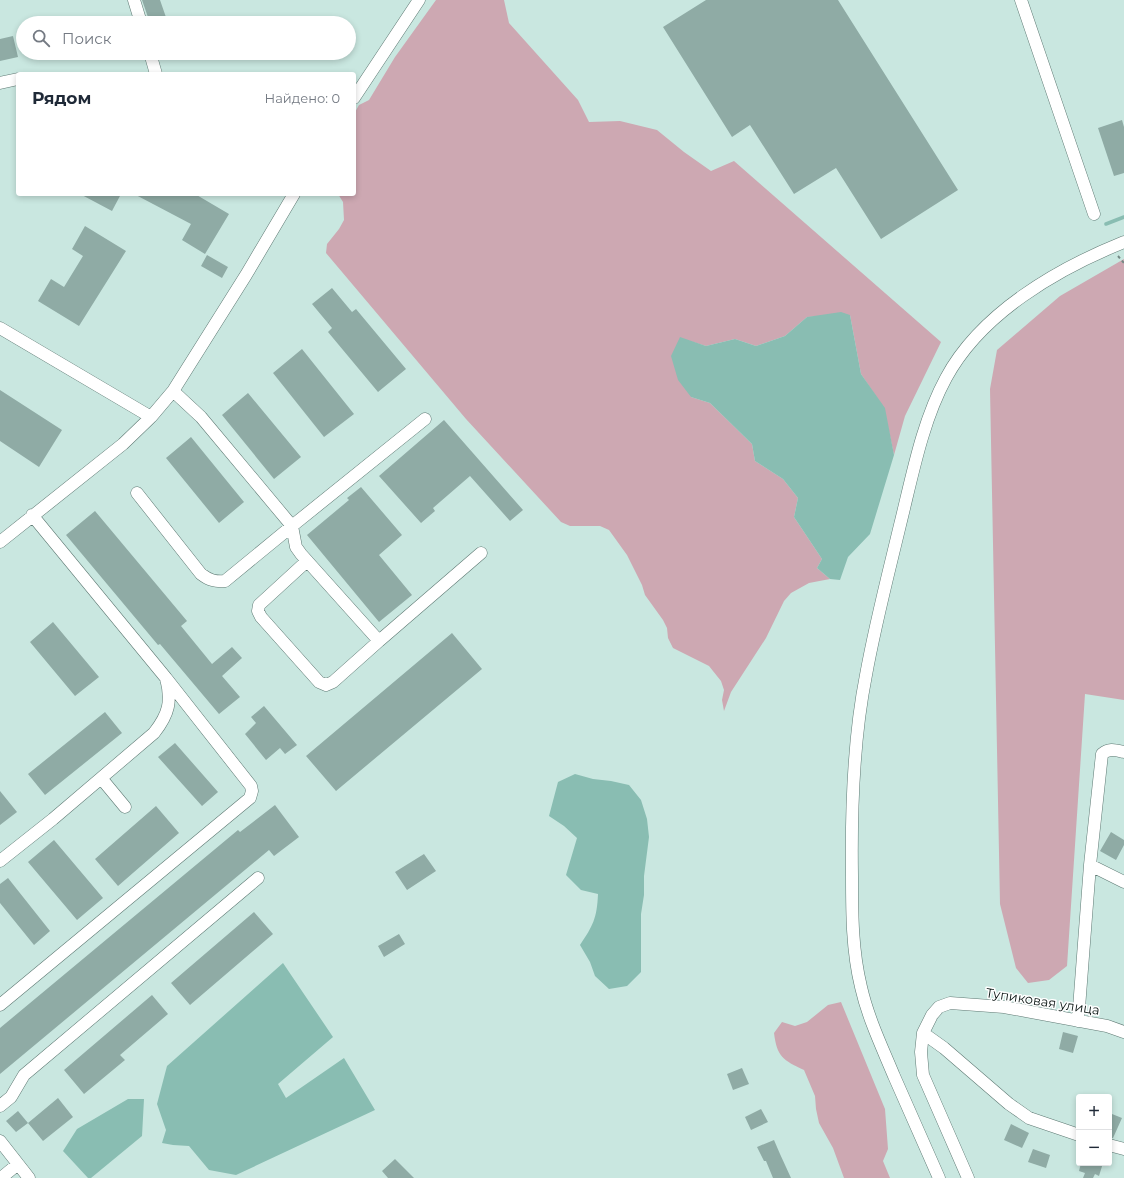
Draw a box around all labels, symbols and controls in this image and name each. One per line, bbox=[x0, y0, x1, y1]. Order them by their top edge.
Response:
search box bbox=[16, 16, 356, 60]
icon: search bbox=[30, 27, 52, 49]
text: Поиск bbox=[62, 29, 111, 48]
text: Рядом bbox=[32, 88, 91, 108]
text: Найдено: 0 bbox=[264, 90, 340, 106]
street label: Тупиковая улица bbox=[985, 984, 1101, 1018]
map controls bbox=[1076, 1094, 1112, 1166]
button: + bbox=[1076, 1094, 1112, 1130]
button: − bbox=[1076, 1130, 1112, 1166]

